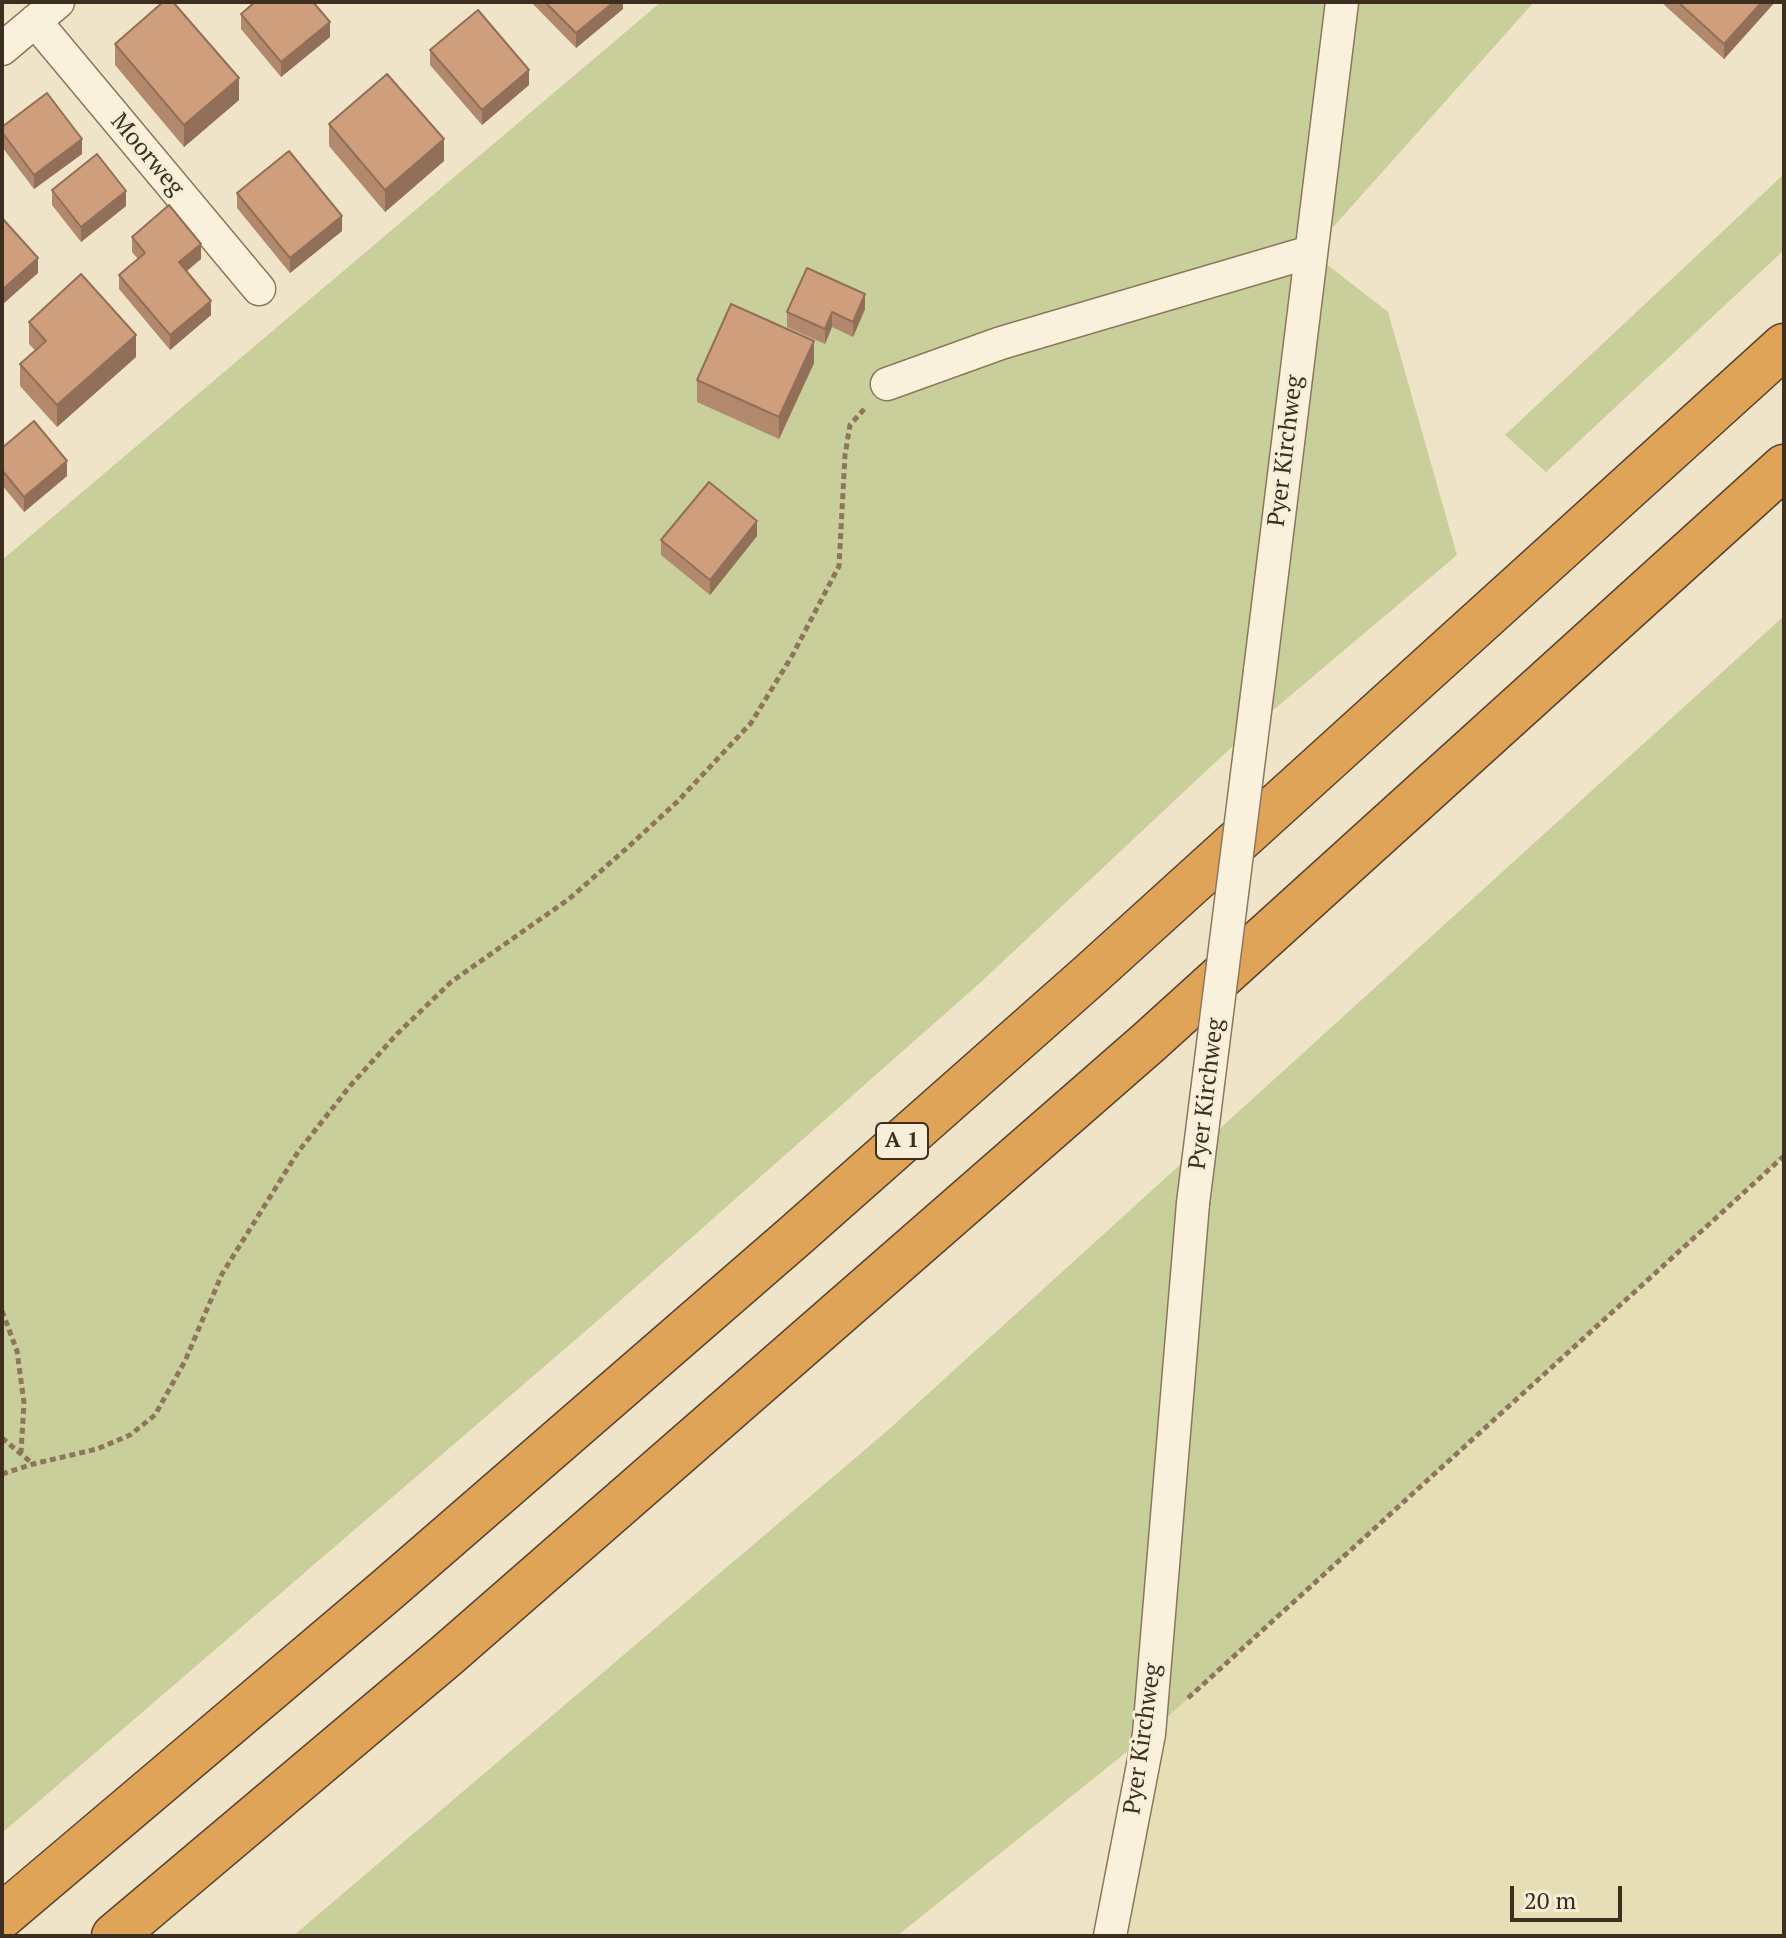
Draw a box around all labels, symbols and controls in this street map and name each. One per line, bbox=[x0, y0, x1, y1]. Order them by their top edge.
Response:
street label: Moorweg bbox=[104, 108, 190, 202]
street label: Pyer Kirchweg bbox=[1262, 374, 1310, 528]
street label: Pyer Kirchweg bbox=[1183, 1017, 1231, 1171]
road number: A 1 bbox=[876, 1123, 928, 1159]
street label: Pyer Kirchweg bbox=[1118, 1662, 1168, 1816]
scale bar bbox=[1514, 1870, 1626, 1920]
text: 20 m bbox=[1524, 1884, 1576, 1916]

